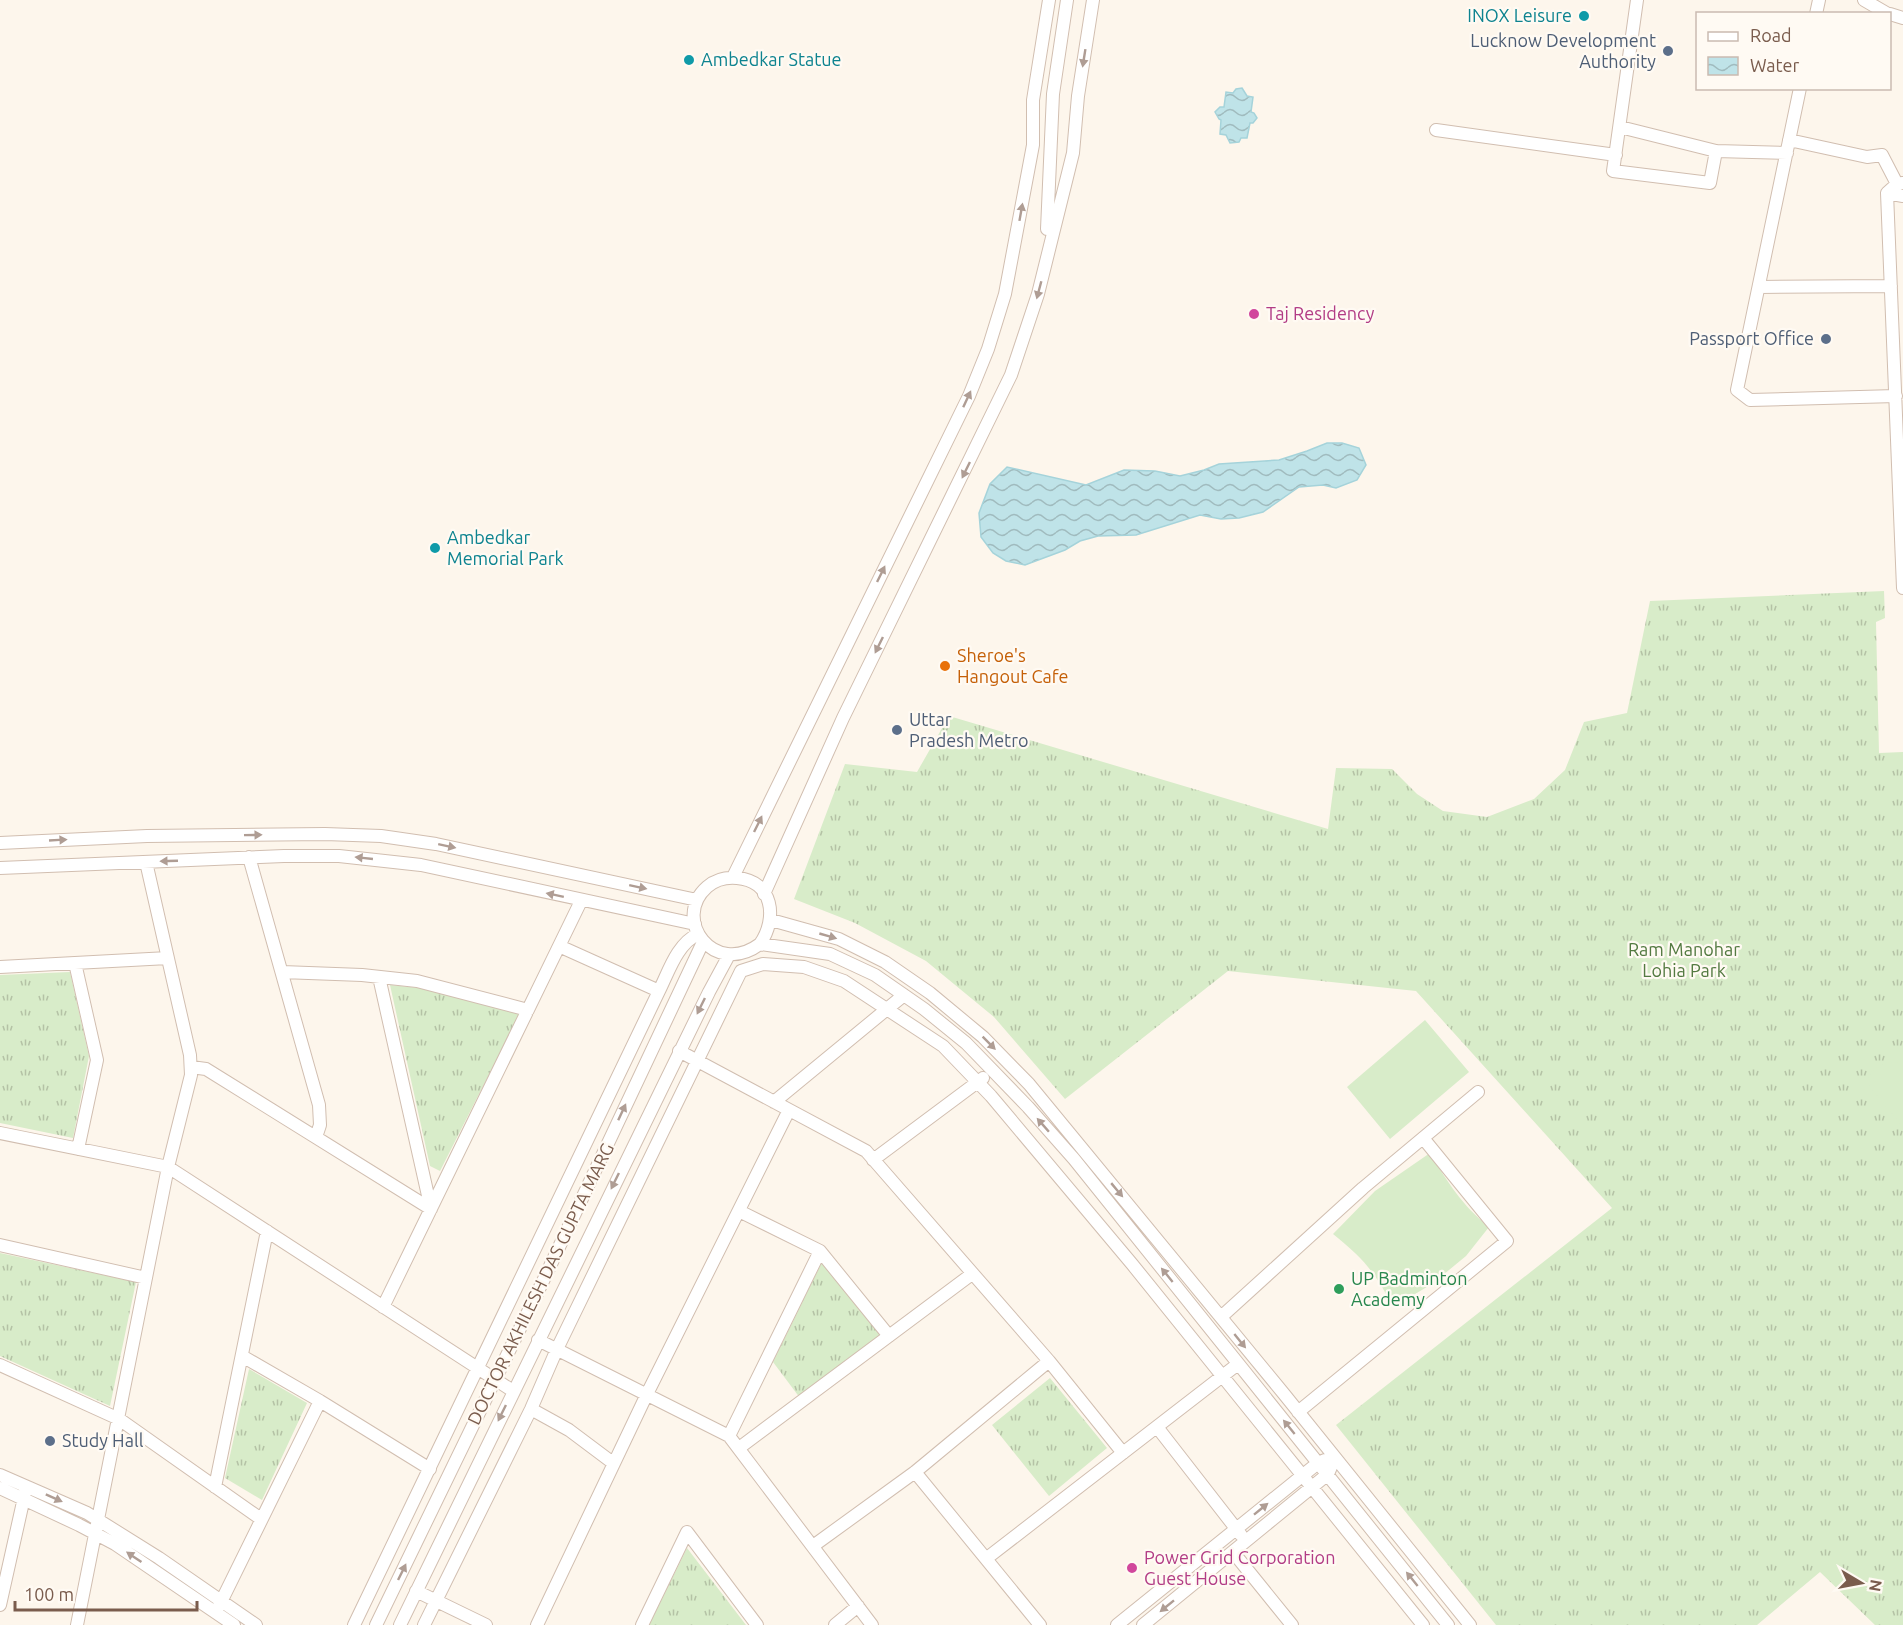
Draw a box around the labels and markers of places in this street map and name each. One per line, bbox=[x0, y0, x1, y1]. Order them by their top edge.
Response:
place label: INOX Leisure bbox=[1467, 5, 1572, 25]
marker: INOX Leisure bbox=[1577, 9, 1591, 23]
place label: Lucknow Development Authority bbox=[1470, 30, 1656, 71]
marker: Lucknow Development Authority bbox=[1661, 44, 1675, 58]
place label: Ambedkar Statue bbox=[701, 49, 842, 69]
marker: Ambedkar Statue bbox=[682, 53, 696, 67]
place label: Taj Residency bbox=[1266, 303, 1375, 323]
marker: Taj Residency bbox=[1247, 307, 1261, 321]
place label: Passport Office bbox=[1689, 328, 1814, 348]
marker: Passport Office bbox=[1819, 332, 1833, 346]
place label: Ambedkar Memorial Park bbox=[447, 527, 564, 568]
marker: Ambedkar Memorial Park bbox=[428, 541, 442, 555]
place label: Sheroe's Hangout Cafe bbox=[957, 645, 1069, 686]
marker: Sheroe's Hangout Cafe bbox=[938, 659, 952, 673]
place label: Uttar Pradesh Metro bbox=[909, 709, 1028, 750]
marker: Uttar Pradesh Metro bbox=[890, 723, 904, 737]
place label: UP Badminton Academy bbox=[1351, 1268, 1467, 1309]
marker: UP Badminton Academy bbox=[1332, 1282, 1346, 1296]
place label: Study Hall bbox=[62, 1430, 144, 1450]
marker: Study Hall bbox=[43, 1434, 57, 1448]
place label: Power Grid Corporation Guest House bbox=[1144, 1547, 1335, 1588]
marker: Power Grid Corporation Guest House bbox=[1125, 1561, 1139, 1575]

